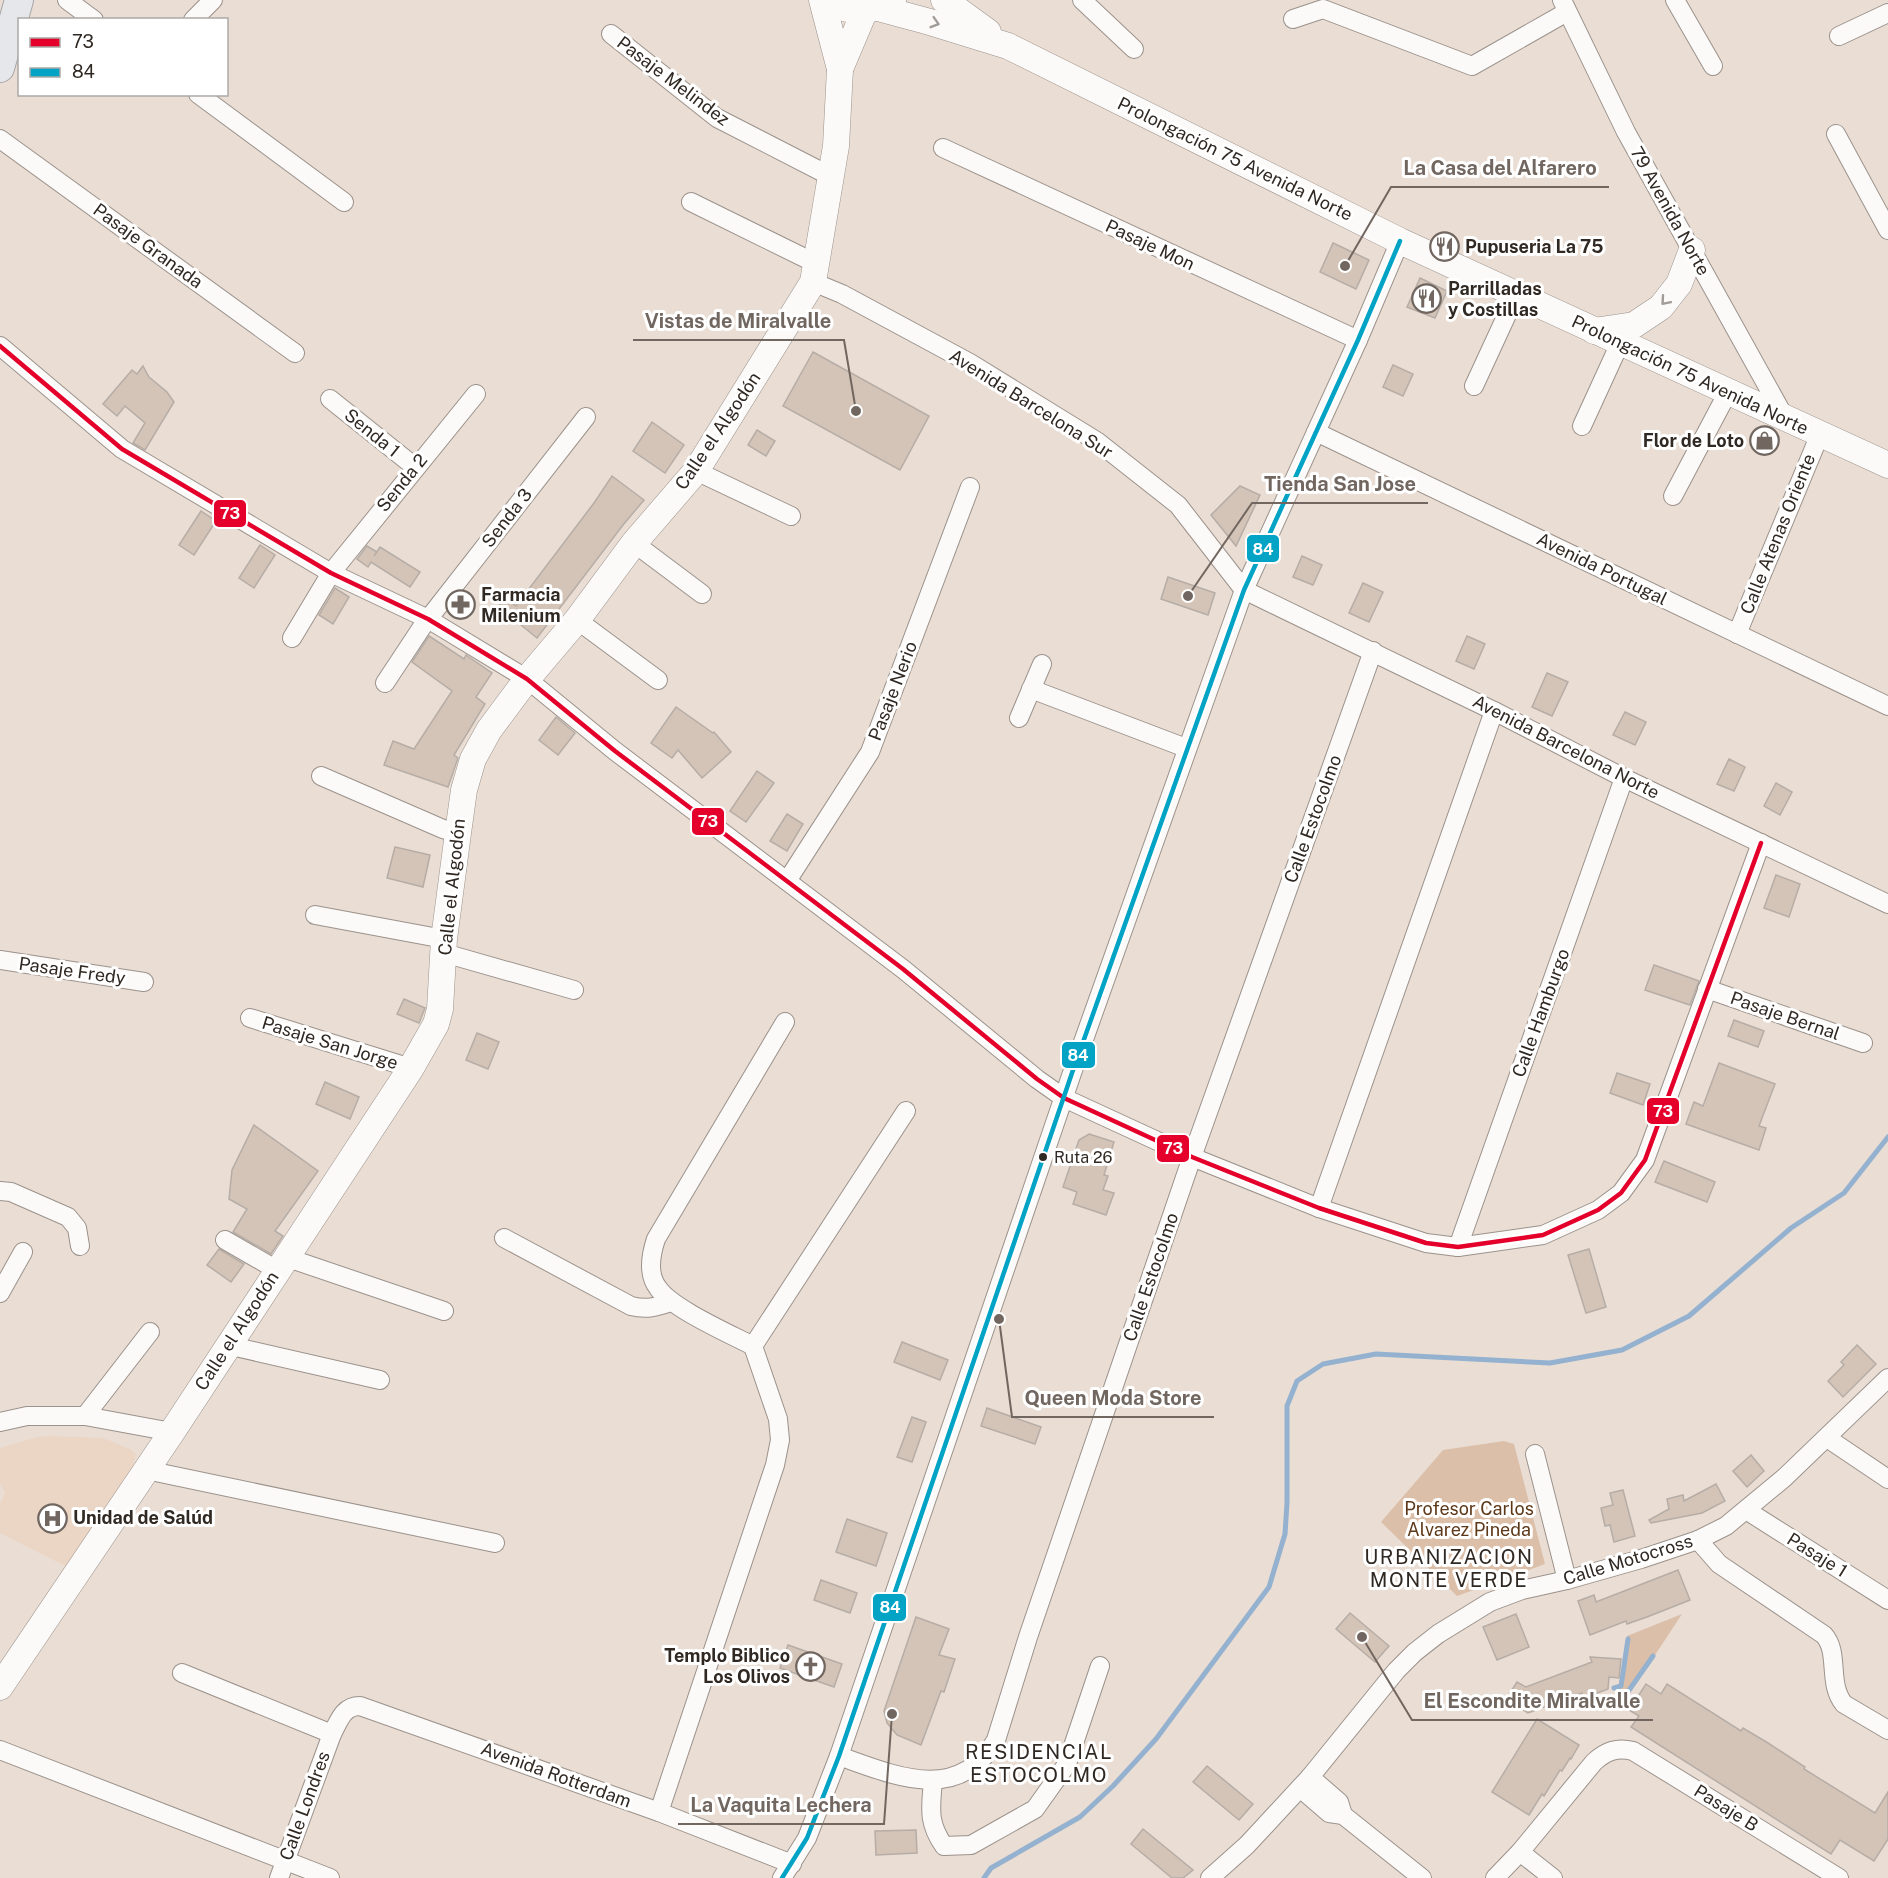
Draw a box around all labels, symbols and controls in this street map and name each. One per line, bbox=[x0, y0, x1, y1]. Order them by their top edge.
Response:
one-way arrow bbox=[929, 16, 940, 28]
legend bbox=[18, 18, 228, 96]
text: 73 bbox=[72, 31, 94, 52]
street label: Pasaje Melindez bbox=[613, 32, 734, 130]
text: 84 bbox=[72, 61, 95, 82]
street label: Prolongación 75 Avenida Norte bbox=[1114, 92, 1356, 225]
street label: 79 Avenida Norte bbox=[1626, 143, 1715, 279]
callout: La Casa del Alfarero bbox=[1391, 149, 1609, 187]
text: La Casa del Alfarero bbox=[1403, 156, 1597, 180]
street label: Pasaje Granada bbox=[89, 199, 207, 292]
street label: Pasaje Mon bbox=[1102, 215, 1198, 274]
restaurant icon: Pupuseria La 75 bbox=[1428, 231, 1460, 263]
place label: Pupuseria La 75 bbox=[1465, 236, 1603, 257]
place label: Parrilladas y Costillas bbox=[1448, 278, 1542, 320]
restaurant icon: Parrilladas y Costillas bbox=[1411, 283, 1443, 315]
one-way arrow bbox=[1661, 294, 1672, 305]
callout: Vistas de Miralvalle bbox=[633, 302, 844, 340]
text: Vistas de Miralvalle bbox=[645, 309, 831, 333]
street label: Prolongación 75 Avenida Norte bbox=[1568, 310, 1812, 439]
street label: Avenida Barcelona Sur bbox=[946, 345, 1117, 463]
street label: Calle el Algodón bbox=[670, 368, 765, 494]
street label: Senda 1 bbox=[340, 404, 404, 461]
shop icon: Flor de Loto bbox=[1749, 425, 1781, 457]
place label: Flor de Loto bbox=[1643, 430, 1744, 451]
street label: Senda 2 bbox=[372, 449, 431, 516]
street label: Calle Atenas Oriente bbox=[1736, 451, 1819, 617]
callout: Tienda San Jose bbox=[1252, 465, 1428, 503]
text: Tienda San Jose bbox=[1264, 472, 1416, 496]
street label: Senda 3 bbox=[477, 484, 536, 551]
line badge: 73 bbox=[213, 499, 247, 528]
text: 73 bbox=[220, 504, 240, 523]
street label: Avenida Portugal bbox=[1534, 528, 1671, 609]
line badge: 84 bbox=[1246, 534, 1280, 563]
text: 84 bbox=[1252, 540, 1274, 559]
place label: Farmacia Milenium bbox=[481, 584, 561, 626]
pharmacy icon: Farmacia Milenium bbox=[444, 589, 476, 621]
street label: Pasaje Nerio bbox=[864, 638, 921, 743]
street label: Avenida Barcelona Norte bbox=[1469, 690, 1663, 803]
street label: Calle Estocolmo bbox=[1280, 752, 1345, 886]
line badge: 73 bbox=[691, 807, 725, 836]
text: 73 bbox=[698, 812, 718, 831]
street label: Calle el Algodón bbox=[434, 817, 469, 956]
street label: Calle Hamburgo bbox=[1508, 946, 1574, 1080]
street label: Pasaje Fredy bbox=[17, 953, 127, 988]
street label: Pasaje Bernal bbox=[1728, 987, 1843, 1044]
street label: Pasaje San Jorge bbox=[260, 1012, 401, 1073]
line badge: 84 bbox=[1061, 1041, 1096, 1069]
text: 84 bbox=[1067, 1046, 1089, 1065]
line badge: 73 bbox=[1646, 1097, 1680, 1125]
text: 73 bbox=[1653, 1102, 1673, 1121]
line badge: 73 bbox=[1156, 1134, 1190, 1163]
text: 73 bbox=[1163, 1139, 1183, 1158]
place label: Ruta 26 bbox=[1054, 1148, 1112, 1167]
marker: Ruta 26 bbox=[1037, 1151, 1049, 1163]
street label: Calle Estocolmo bbox=[1119, 1210, 1182, 1344]
street label: Calle el Algodón bbox=[190, 1267, 283, 1394]
callout: Queen Moda Store bbox=[1012, 1379, 1214, 1417]
text: Queen Moda Store bbox=[1024, 1386, 1202, 1410]
park label: Profesor Carlos Alvarez Pineda bbox=[1404, 1498, 1534, 1540]
hospital icon: Unidad de Salúd bbox=[36, 1502, 68, 1534]
place label: Unidad de Salúd bbox=[73, 1507, 213, 1528]
street label: Pasaje 1 bbox=[1783, 1528, 1851, 1581]
street label: Calle Motocross bbox=[1561, 1530, 1695, 1589]
district label: URBANIZACION MONTE VERDE bbox=[1364, 1545, 1534, 1592]
line badge: 84 bbox=[872, 1593, 907, 1622]
text: 84 bbox=[879, 1598, 901, 1617]
place label: Templo Biblico Los Olivos bbox=[664, 1645, 790, 1687]
church icon: Templo Biblico Los Olivos bbox=[795, 1650, 827, 1682]
callout: El Escondite Miralvalle bbox=[1412, 1682, 1653, 1720]
text: El Escondite Miralvalle bbox=[1424, 1689, 1640, 1713]
street label: Avenida Rotterdam bbox=[478, 1738, 634, 1812]
district label: RESIDENCIAL ESTOCOLMO bbox=[965, 1740, 1113, 1787]
street label: Calle Londres bbox=[275, 1748, 334, 1863]
street label: Pasaje B bbox=[1690, 1780, 1762, 1835]
callout: La Vaquita Lechera bbox=[678, 1786, 884, 1824]
text: La Vaquita Lechera bbox=[690, 1793, 872, 1817]

